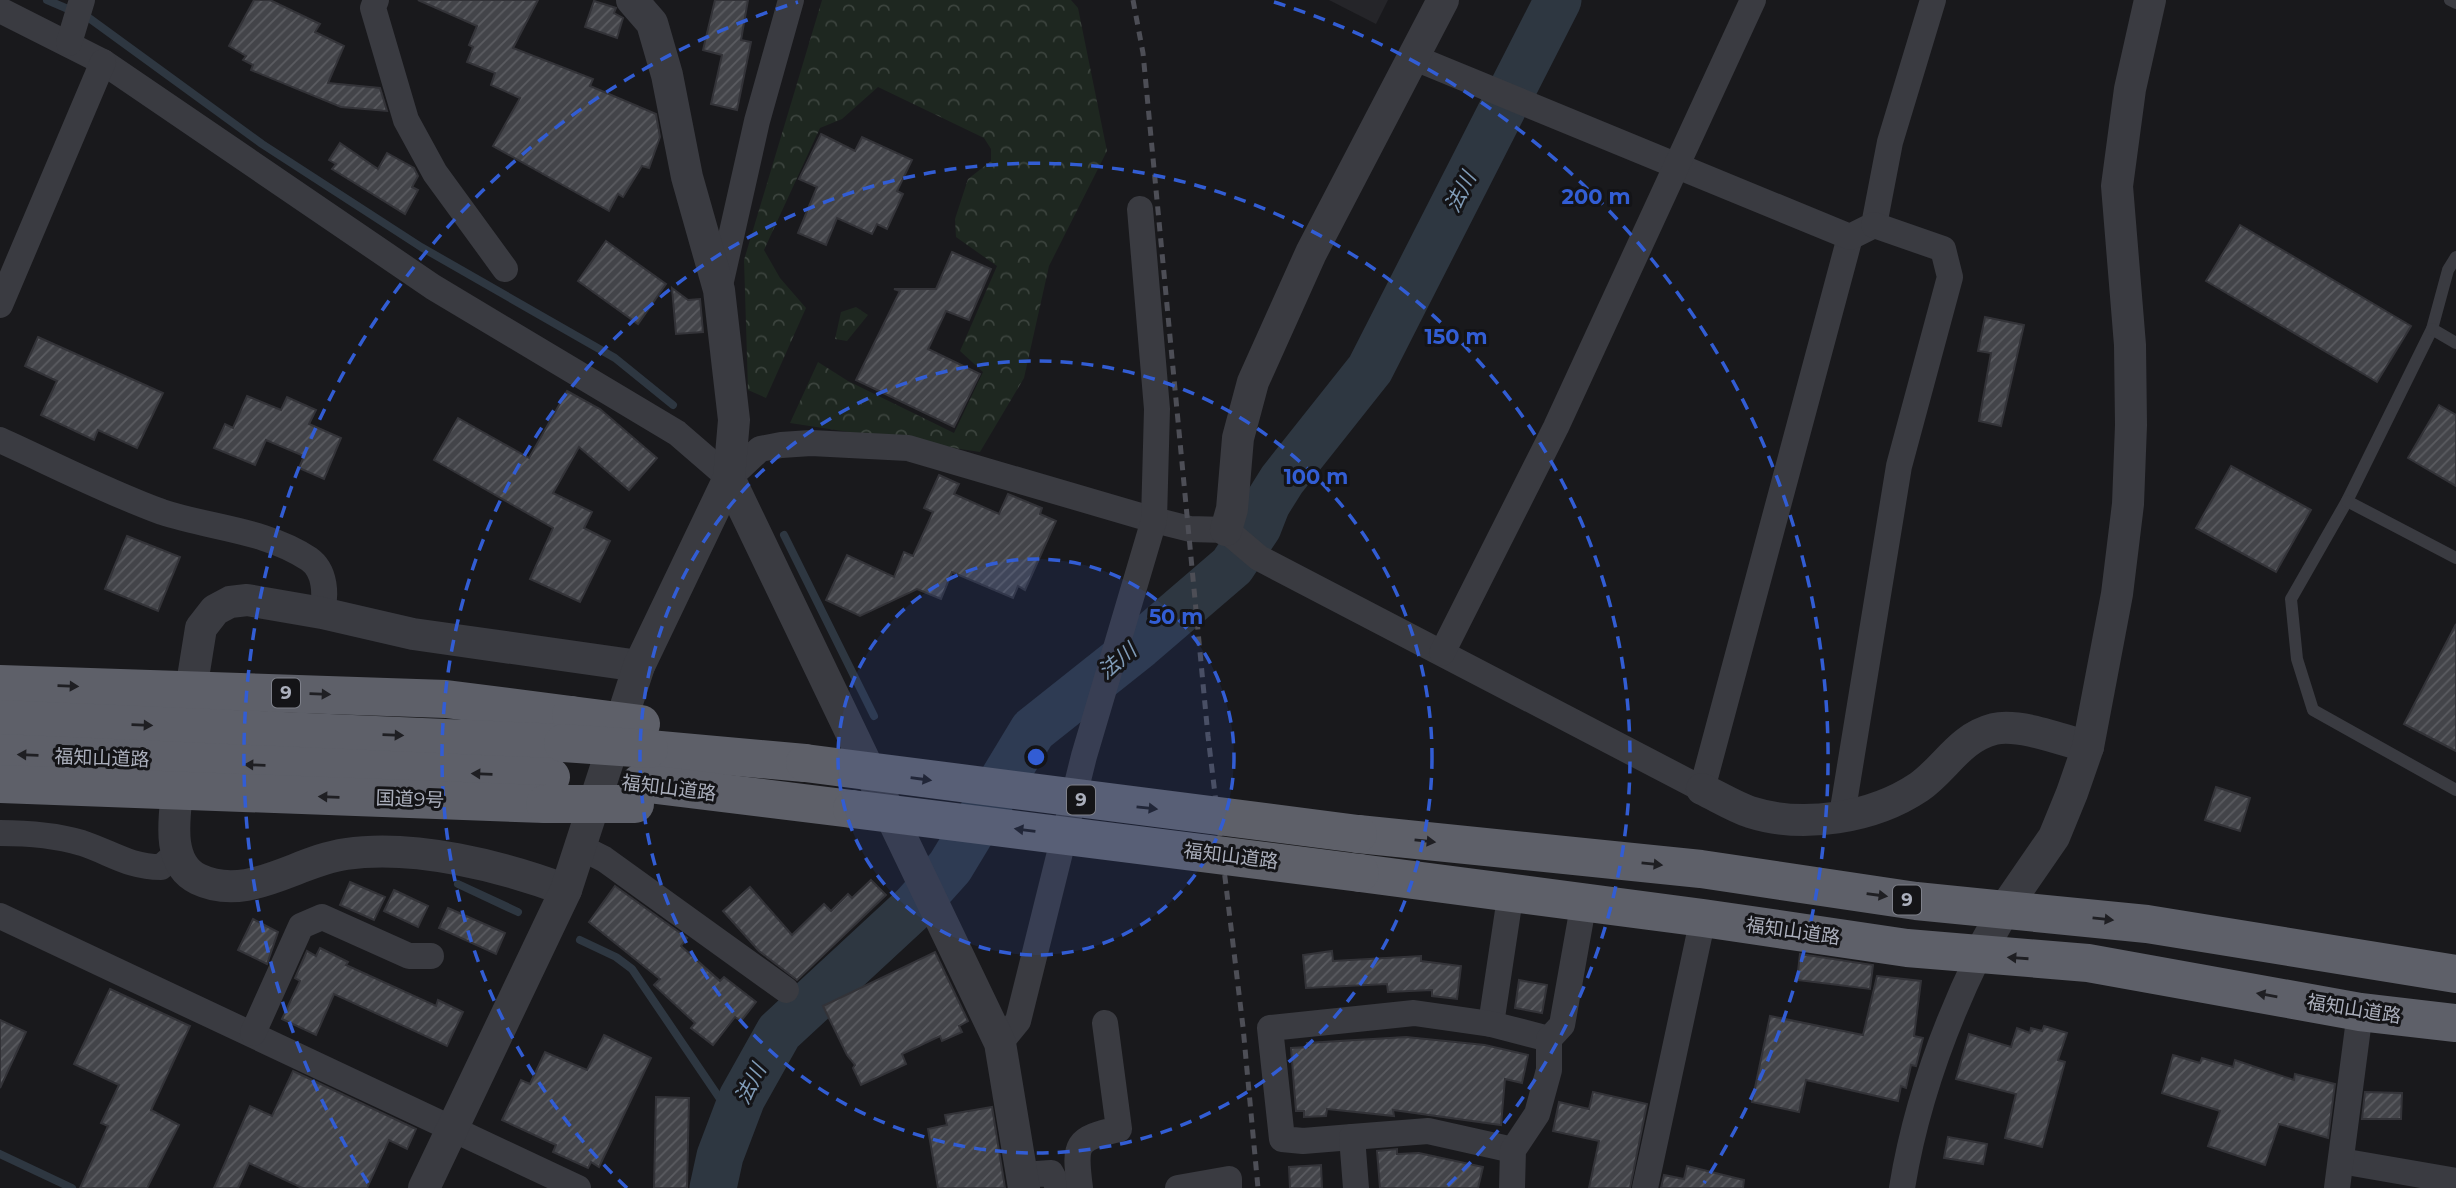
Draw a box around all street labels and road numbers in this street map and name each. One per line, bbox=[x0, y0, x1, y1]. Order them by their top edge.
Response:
road number: 9 bbox=[272, 678, 300, 708]
street label: 福知山道路 bbox=[54, 745, 150, 771]
street label: 福知山道路 bbox=[620, 771, 718, 805]
street label: 国道9号 bbox=[375, 786, 445, 812]
road number: 9 bbox=[1067, 786, 1095, 814]
street label: 福知山道路 bbox=[1182, 839, 1280, 873]
road number: 9 bbox=[1893, 886, 1921, 915]
street label: 福知山道路 bbox=[1744, 913, 1842, 949]
street label: 福知山道路 bbox=[2305, 990, 2403, 1028]

